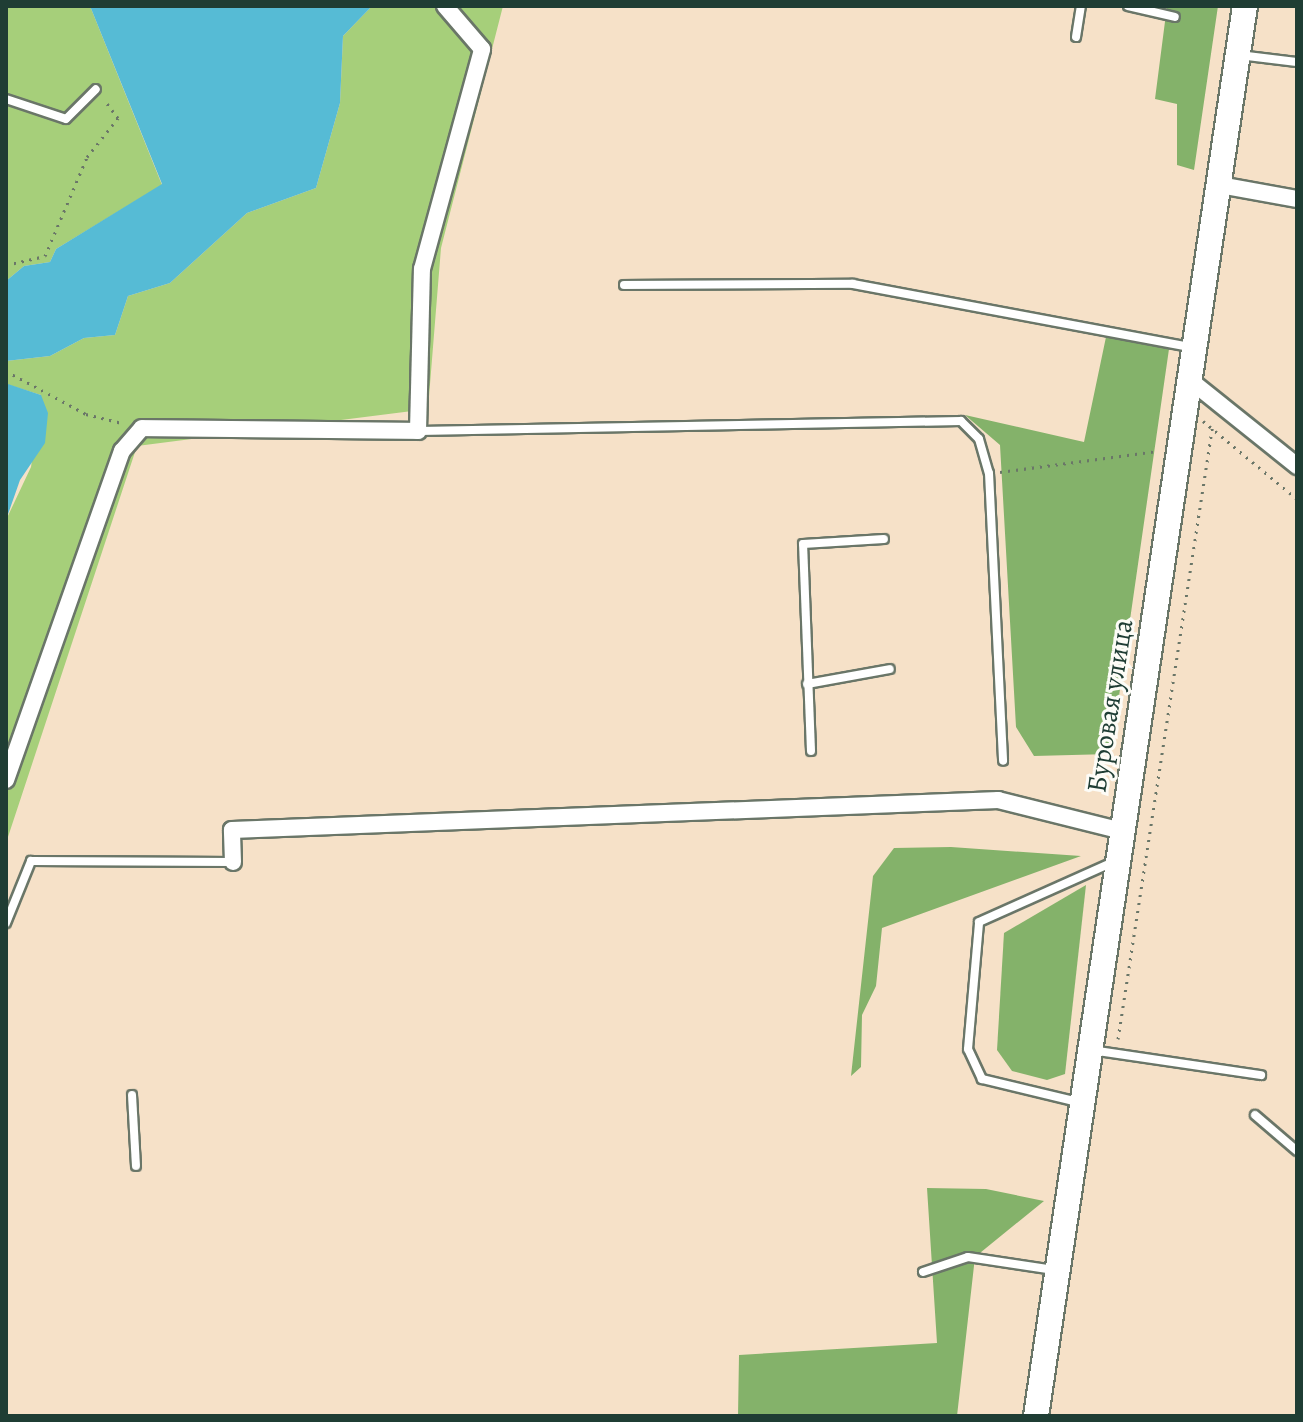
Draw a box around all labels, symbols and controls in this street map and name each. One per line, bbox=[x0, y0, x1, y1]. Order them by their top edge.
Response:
street label: Буровая улица bbox=[1080, 617, 1140, 795]

